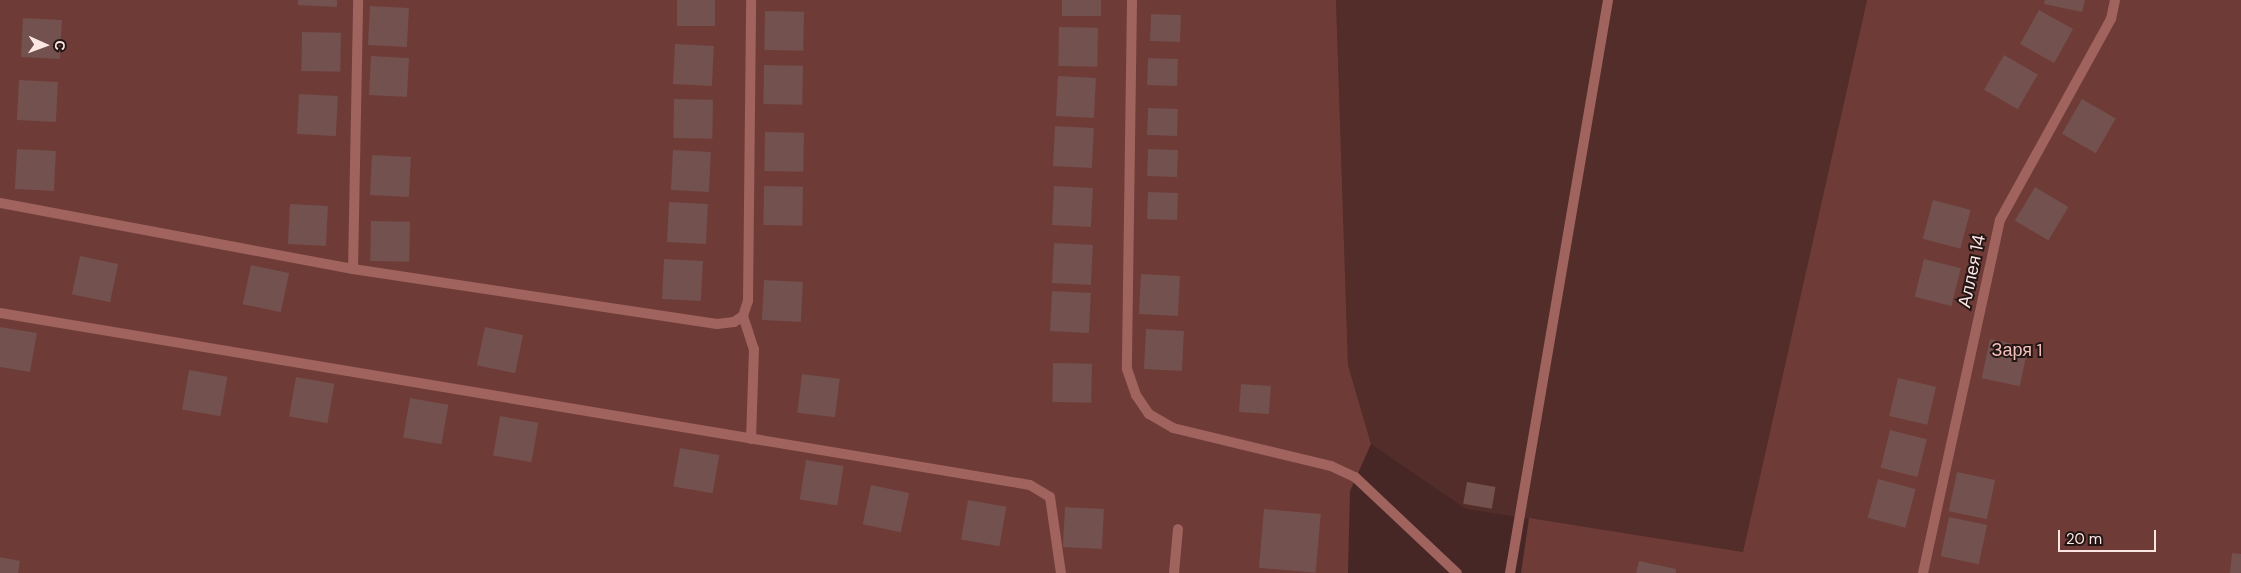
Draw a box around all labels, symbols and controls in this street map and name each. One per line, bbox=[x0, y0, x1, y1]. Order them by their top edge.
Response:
north arrow bbox=[20, 20, 70, 70]
text: С bbox=[51, 40, 69, 51]
street label: Аллея 14 bbox=[1954, 233, 1990, 309]
park label: Заря 1 bbox=[1992, 339, 2042, 361]
scale bar bbox=[2061, 520, 2158, 552]
text: 20 m bbox=[2066, 529, 2102, 549]

